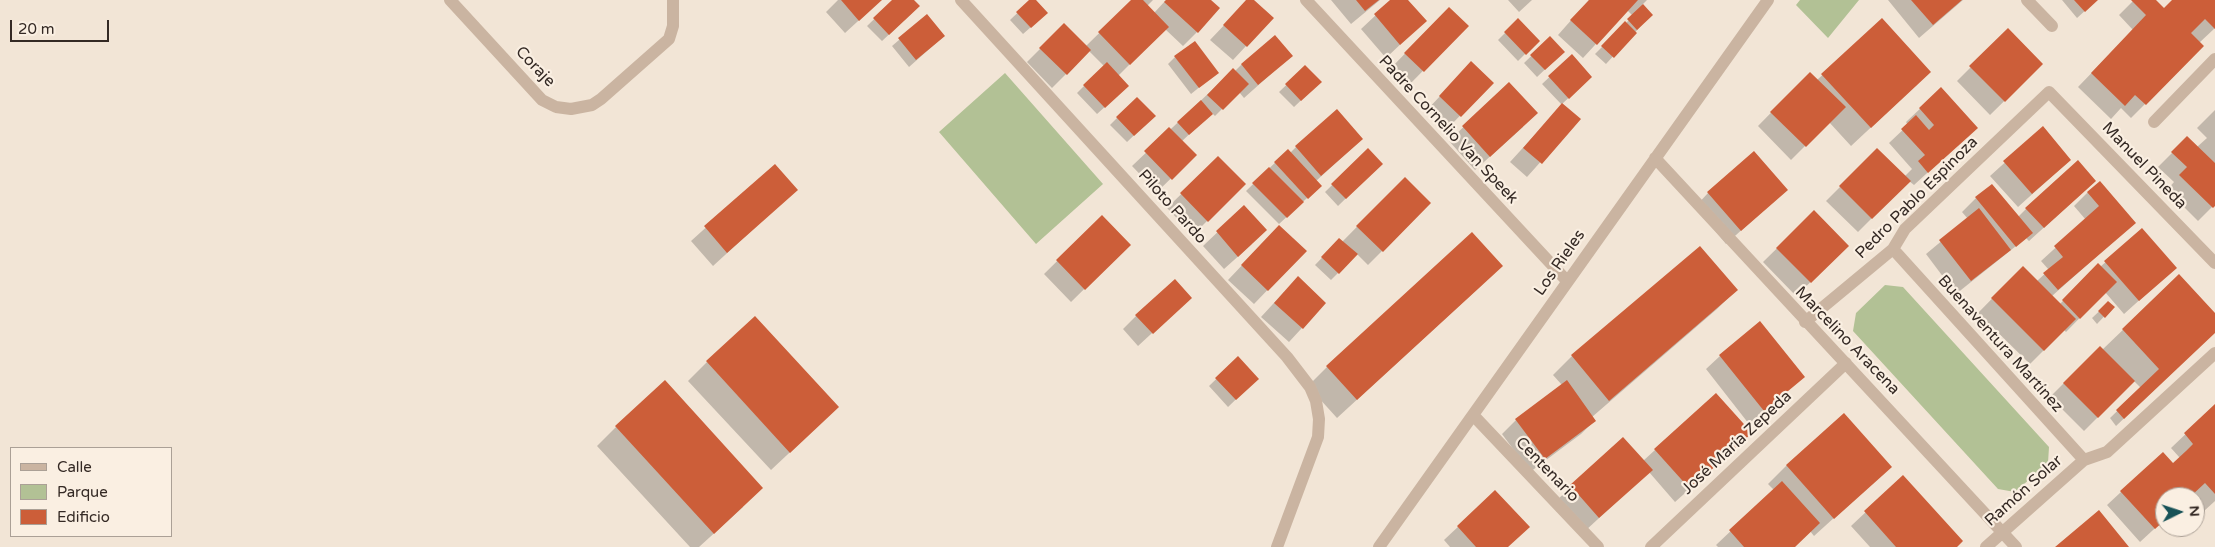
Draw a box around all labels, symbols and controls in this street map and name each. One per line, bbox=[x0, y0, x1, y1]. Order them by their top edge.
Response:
scale bar bbox=[12, 10, 111, 42]
text: 20 m bbox=[18, 20, 55, 38]
street label: Coraje bbox=[511, 43, 559, 91]
street label: Padre Cornelio Van Speek bbox=[1374, 52, 1522, 208]
street label: Manuel Pineda bbox=[2098, 118, 2190, 214]
street label: Pedro Pablo Espinoza bbox=[1852, 133, 1982, 263]
street label: Piloto Pardo bbox=[1134, 166, 1210, 248]
street label: Los Rieles bbox=[1530, 226, 1590, 300]
street label: Buenaventura Martínez bbox=[1933, 271, 2067, 417]
street label: Marcelino Aracena bbox=[1791, 283, 1903, 399]
street label: José María Zepeda bbox=[1678, 387, 1796, 499]
street label: Centenario bbox=[1511, 433, 1583, 507]
legend bbox=[10, 447, 172, 537]
street label: Ramón Solar bbox=[1981, 451, 2067, 531]
text: Calle bbox=[57, 458, 92, 476]
text: Parque bbox=[57, 483, 108, 501]
north arrow bbox=[2155, 487, 2205, 537]
text: N bbox=[2186, 505, 2203, 517]
text: Edificio bbox=[57, 508, 110, 526]

